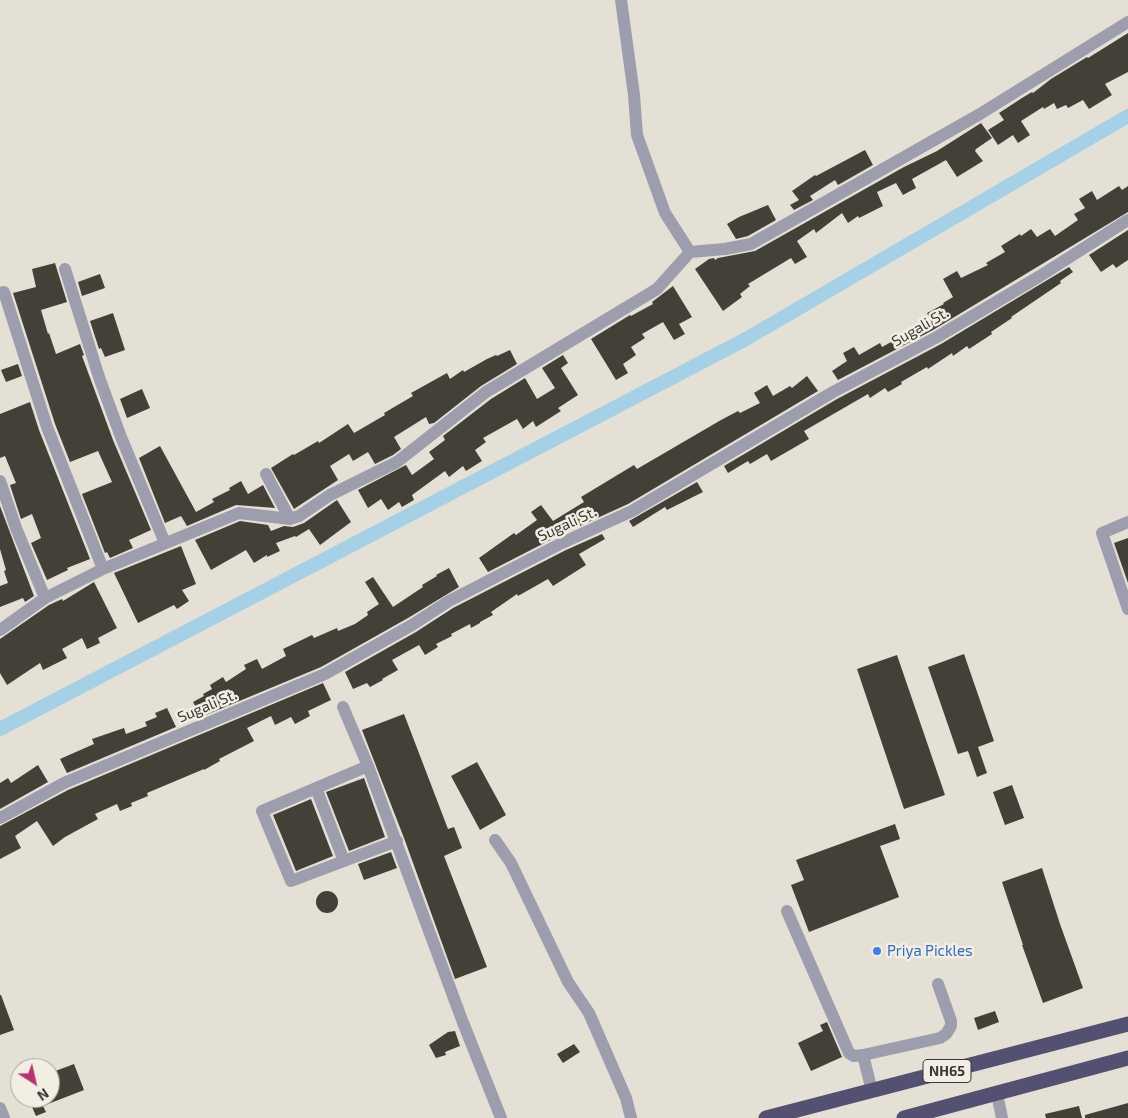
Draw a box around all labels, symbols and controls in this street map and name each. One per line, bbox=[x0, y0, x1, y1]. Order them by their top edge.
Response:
street label: Sugali St. bbox=[888, 304, 952, 350]
street label: Sugali St. bbox=[535, 503, 599, 545]
street label: Sugali St. bbox=[175, 686, 239, 726]
place label: Priya Pickles bbox=[887, 942, 973, 960]
marker: Priya Pickles bbox=[871, 945, 883, 957]
north arrow bbox=[10, 1058, 60, 1108]
road number: NH65 bbox=[923, 1060, 971, 1082]
text: N bbox=[34, 1085, 52, 1105]

